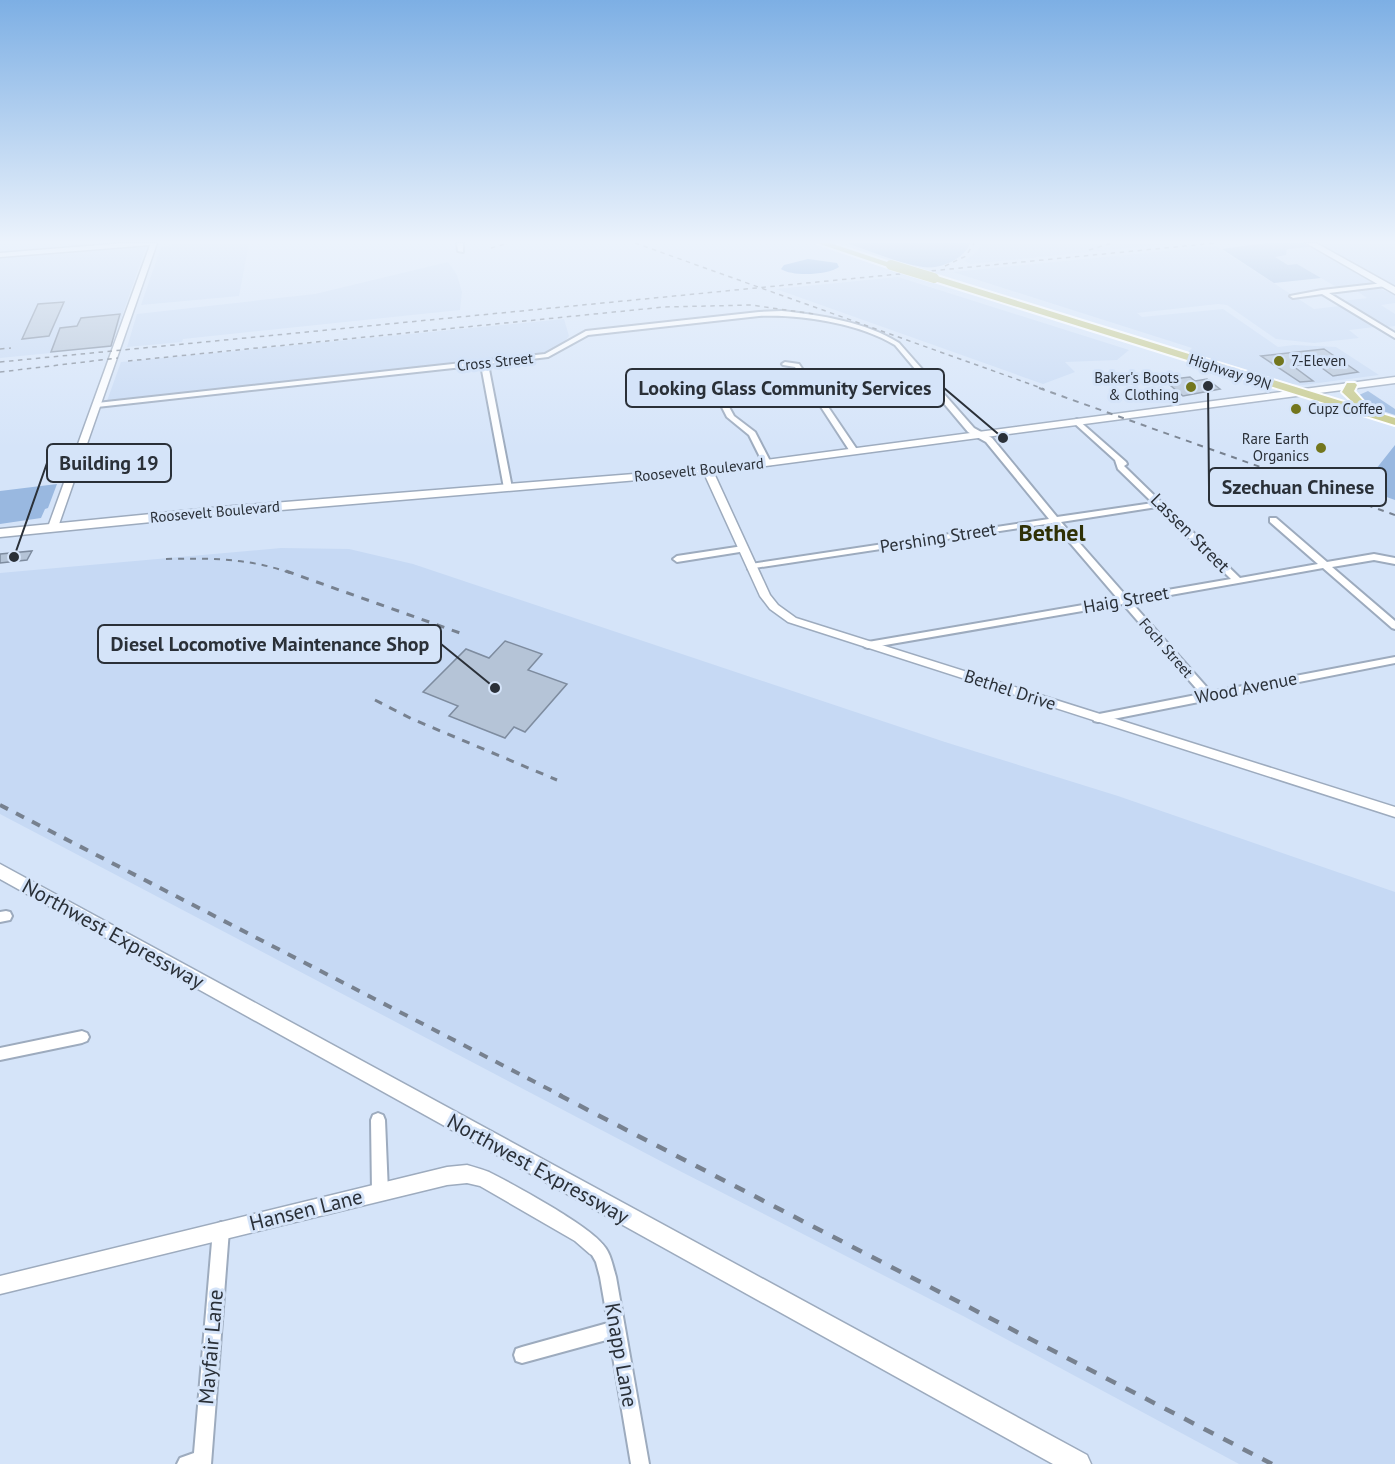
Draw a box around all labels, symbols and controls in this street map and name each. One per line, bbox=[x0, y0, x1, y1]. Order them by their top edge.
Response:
street label: Cross Street bbox=[456, 348, 534, 375]
street label: Highway 99N bbox=[1186, 349, 1274, 394]
place label: 7-Eleven bbox=[1291, 351, 1346, 370]
marker: 7-Eleven bbox=[1272, 354, 1286, 368]
place label: Baker's Boots & Clothing bbox=[1094, 368, 1179, 404]
callout: Looking Glass Community Services bbox=[626, 369, 944, 407]
text: Looking Glass Community Services bbox=[639, 375, 931, 401]
marker: Baker's Boots & Clothing bbox=[1184, 380, 1198, 394]
place label: Cupz Coffee bbox=[1308, 399, 1383, 418]
marker: Cupz Coffee bbox=[1289, 402, 1303, 416]
place label: Rare Earth Organics bbox=[1242, 429, 1309, 465]
marker: Rare Earth Organics bbox=[1314, 441, 1328, 455]
callout: Building 19 bbox=[47, 444, 171, 482]
text: Building 19 bbox=[59, 450, 159, 476]
street label: Roosevelt Boulevard bbox=[633, 453, 765, 486]
callout: Szechuan Chinese bbox=[1209, 468, 1386, 506]
text: Szechuan Chinese bbox=[1222, 474, 1374, 500]
street label: Lassen Street bbox=[1146, 488, 1235, 577]
street label: Roosevelt Boulevard bbox=[149, 496, 281, 527]
street label: Pershing Street bbox=[878, 517, 998, 558]
district label: Bethel bbox=[1018, 517, 1086, 548]
street label: Haig Street bbox=[1081, 581, 1170, 618]
street label: Foch Street bbox=[1135, 614, 1198, 681]
callout: Diesel Locomotive Maintenance Shop bbox=[98, 625, 441, 663]
text: Diesel Locomotive Maintenance Shop bbox=[111, 631, 430, 657]
street label: Bethel Drive bbox=[961, 664, 1059, 715]
street label: Wood Avenue bbox=[1193, 666, 1299, 709]
street label: Northwest Expressway bbox=[18, 872, 209, 995]
street label: Northwest Expressway bbox=[443, 1107, 634, 1230]
street label: Hansen Lane bbox=[247, 1182, 365, 1237]
street label: Mayfair Lane bbox=[192, 1288, 229, 1406]
street label: Knapp Lane bbox=[599, 1301, 644, 1409]

